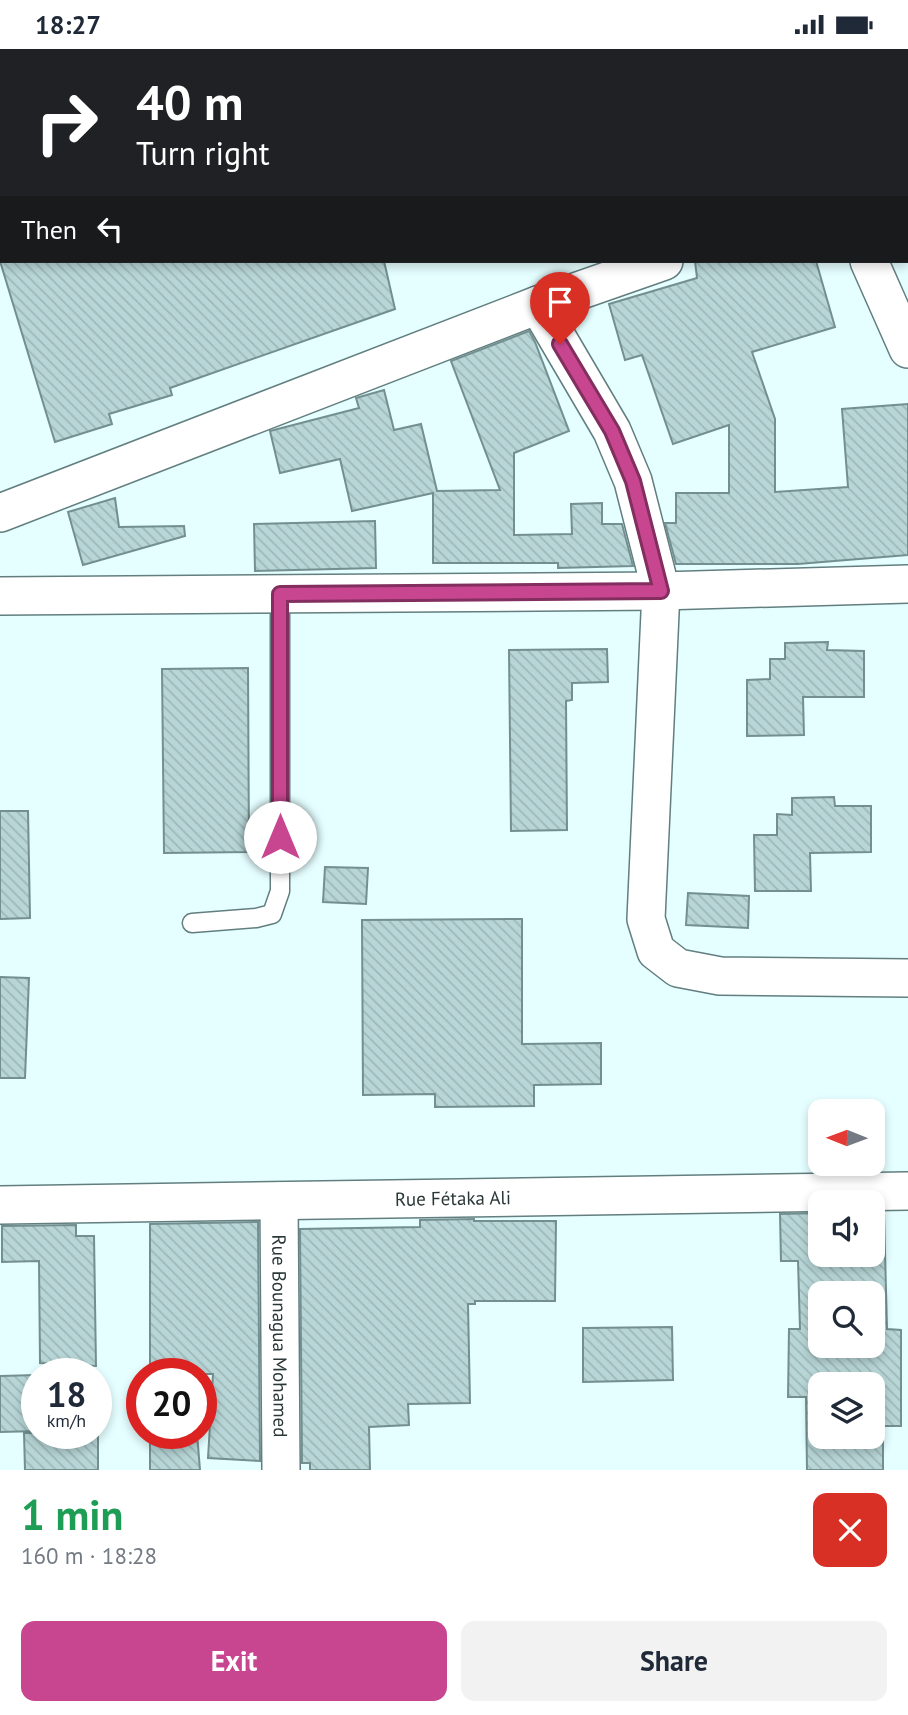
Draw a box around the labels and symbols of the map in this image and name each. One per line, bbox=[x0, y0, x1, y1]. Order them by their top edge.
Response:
pin bbox=[530, 272, 590, 344]
position arrow bbox=[243, 800, 317, 874]
north arrow bbox=[808, 1099, 886, 1176]
street label: Rue Fétaka Ali bbox=[395, 1185, 511, 1211]
street label: Rue Bounagua Mohamed bbox=[267, 1234, 293, 1438]
speed limit sign: 20 bbox=[126, 1358, 217, 1449]

